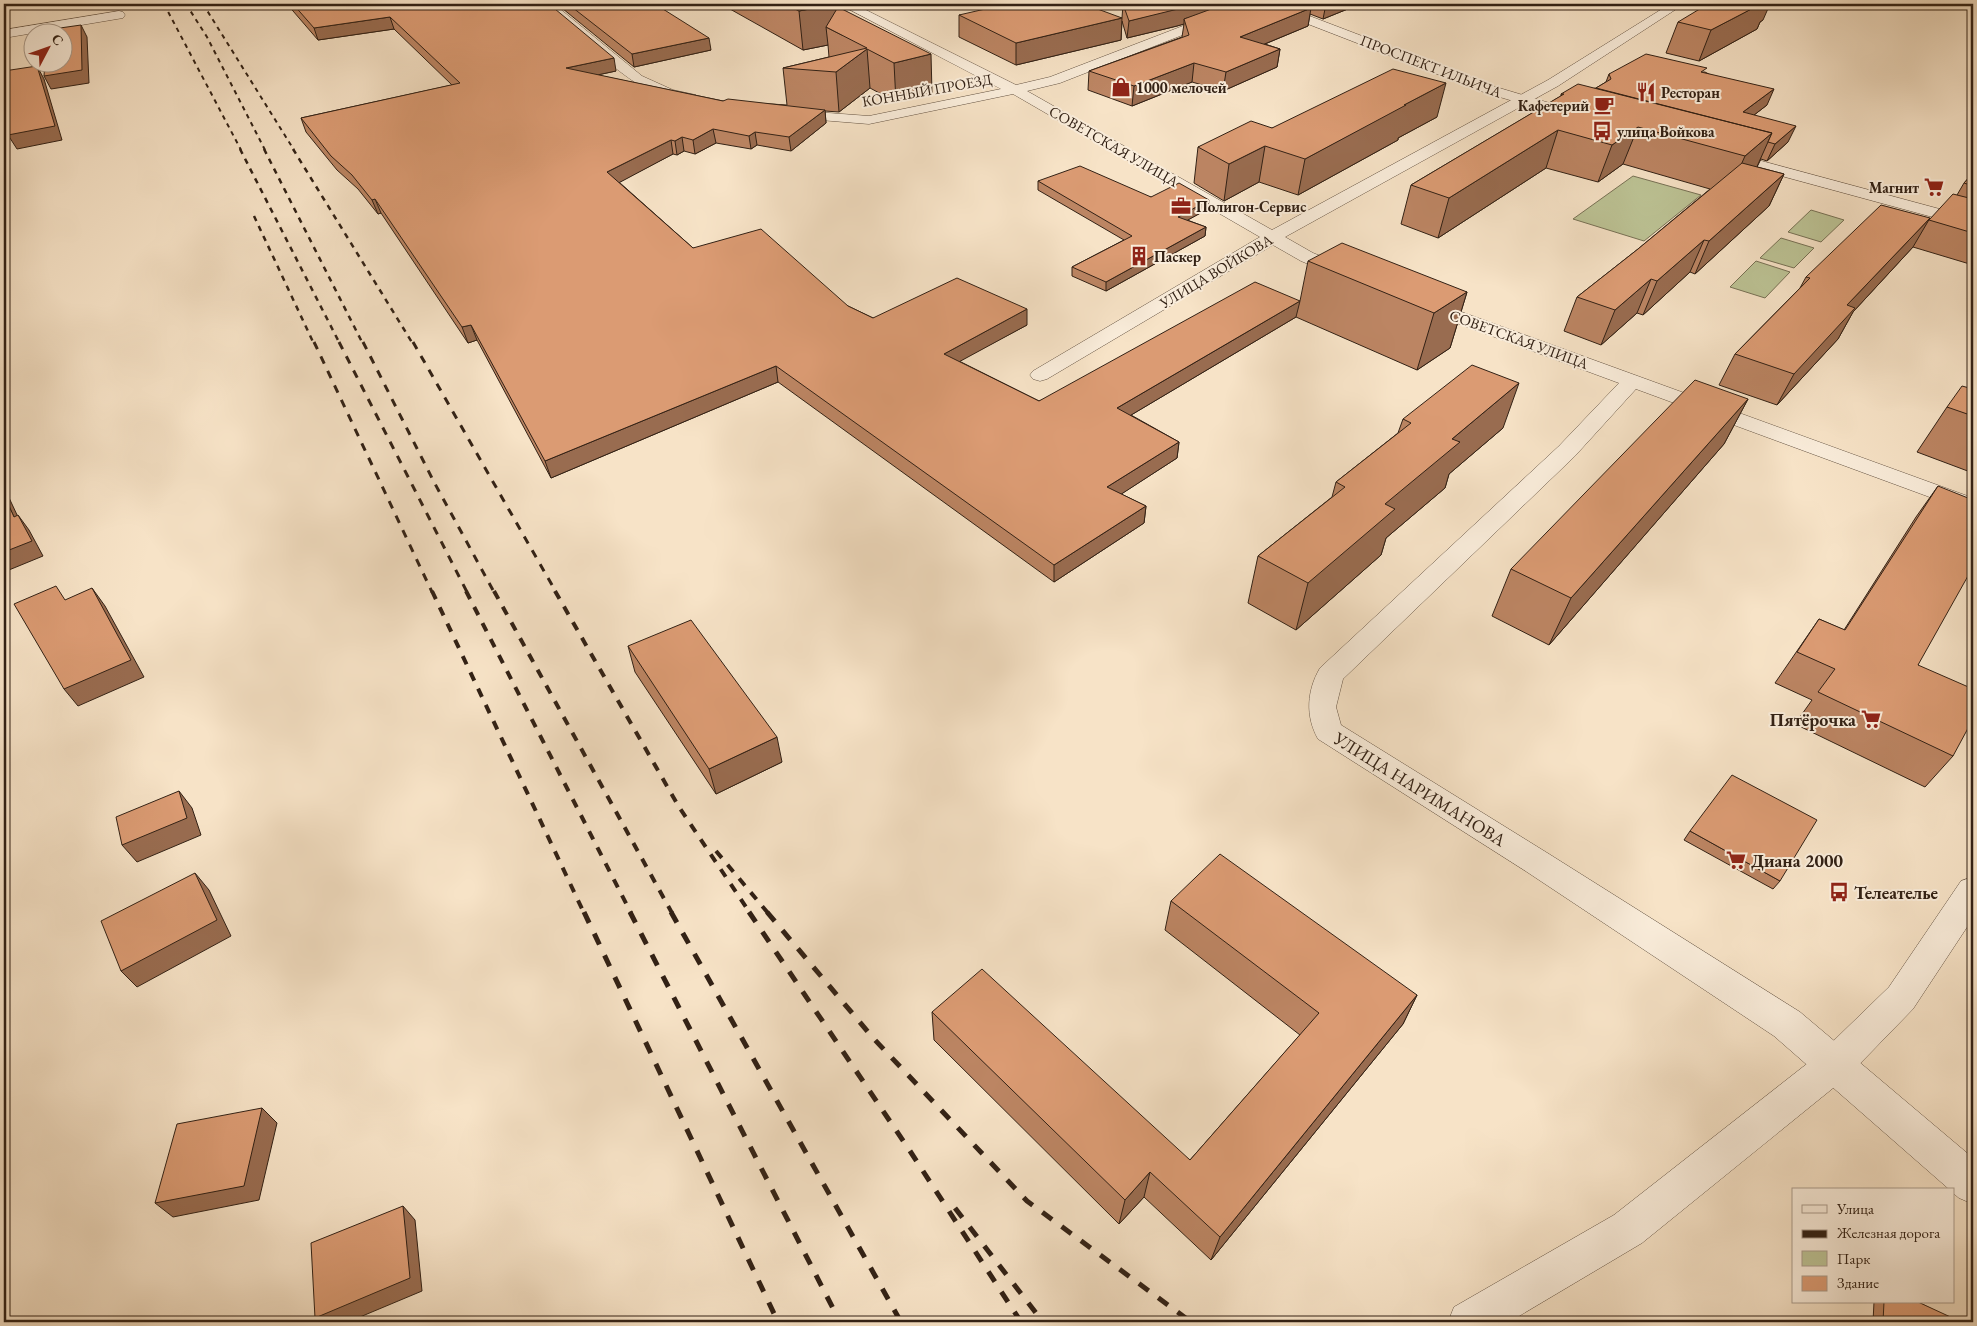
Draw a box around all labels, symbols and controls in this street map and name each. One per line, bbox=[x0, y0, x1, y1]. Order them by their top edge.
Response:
north arrow bbox=[22, 22, 72, 72]
text: С bbox=[48, 30, 68, 49]
street label: ПРОСПЕКТ ИЛЬИЧА bbox=[1357, 30, 1505, 102]
street label: КОННЫЙ ПРОЕЗД bbox=[860, 69, 994, 111]
shop icon: 1000 мелочей bbox=[1110, 76, 1132, 98]
place label: 1000 мелочей bbox=[1136, 78, 1227, 97]
restaurant icon: Ресторан bbox=[1635, 81, 1657, 103]
place label: Ресторан bbox=[1661, 83, 1720, 102]
cafe icon: Кафетерий bbox=[1593, 94, 1615, 116]
place label: Кафетерий bbox=[1518, 96, 1589, 115]
street label: СОВЕТСКАЯ УЛИЦА bbox=[1046, 101, 1183, 191]
bus stop icon: улица Войкова bbox=[1591, 120, 1613, 142]
place label: улица Войкова bbox=[1617, 122, 1715, 141]
supermarket icon: Магнит bbox=[1923, 176, 1945, 198]
place label: Магнит bbox=[1869, 178, 1919, 197]
office icon: Полигон-Сервис bbox=[1170, 195, 1192, 217]
place label: Полигон-Сервис bbox=[1196, 197, 1306, 216]
street label: УЛИЦА ВОЙКОВА bbox=[1155, 229, 1276, 313]
building icon: Паскер bbox=[1128, 245, 1150, 267]
place label: Паскер bbox=[1154, 247, 1201, 266]
street label: СОВЕТСКАЯ УЛИЦА bbox=[1447, 305, 1592, 373]
place label: Пятёрочка bbox=[1770, 708, 1856, 731]
supermarket icon: Пятёрочка bbox=[1860, 708, 1882, 730]
street label: УЛИЦА НАРИМАНОВА bbox=[1329, 726, 1511, 852]
supermarket icon: Диана 2000 bbox=[1725, 849, 1747, 871]
place label: Диана 2000 bbox=[1751, 849, 1843, 872]
bus stop icon: Телеателье bbox=[1828, 881, 1850, 903]
place label: Телеателье bbox=[1854, 881, 1939, 904]
legend bbox=[1792, 1188, 1954, 1304]
text: Улица bbox=[1836, 1199, 1874, 1218]
text: Железная дорога bbox=[1836, 1223, 1940, 1242]
text: Парк bbox=[1837, 1249, 1870, 1268]
text: Здание bbox=[1837, 1273, 1879, 1292]

